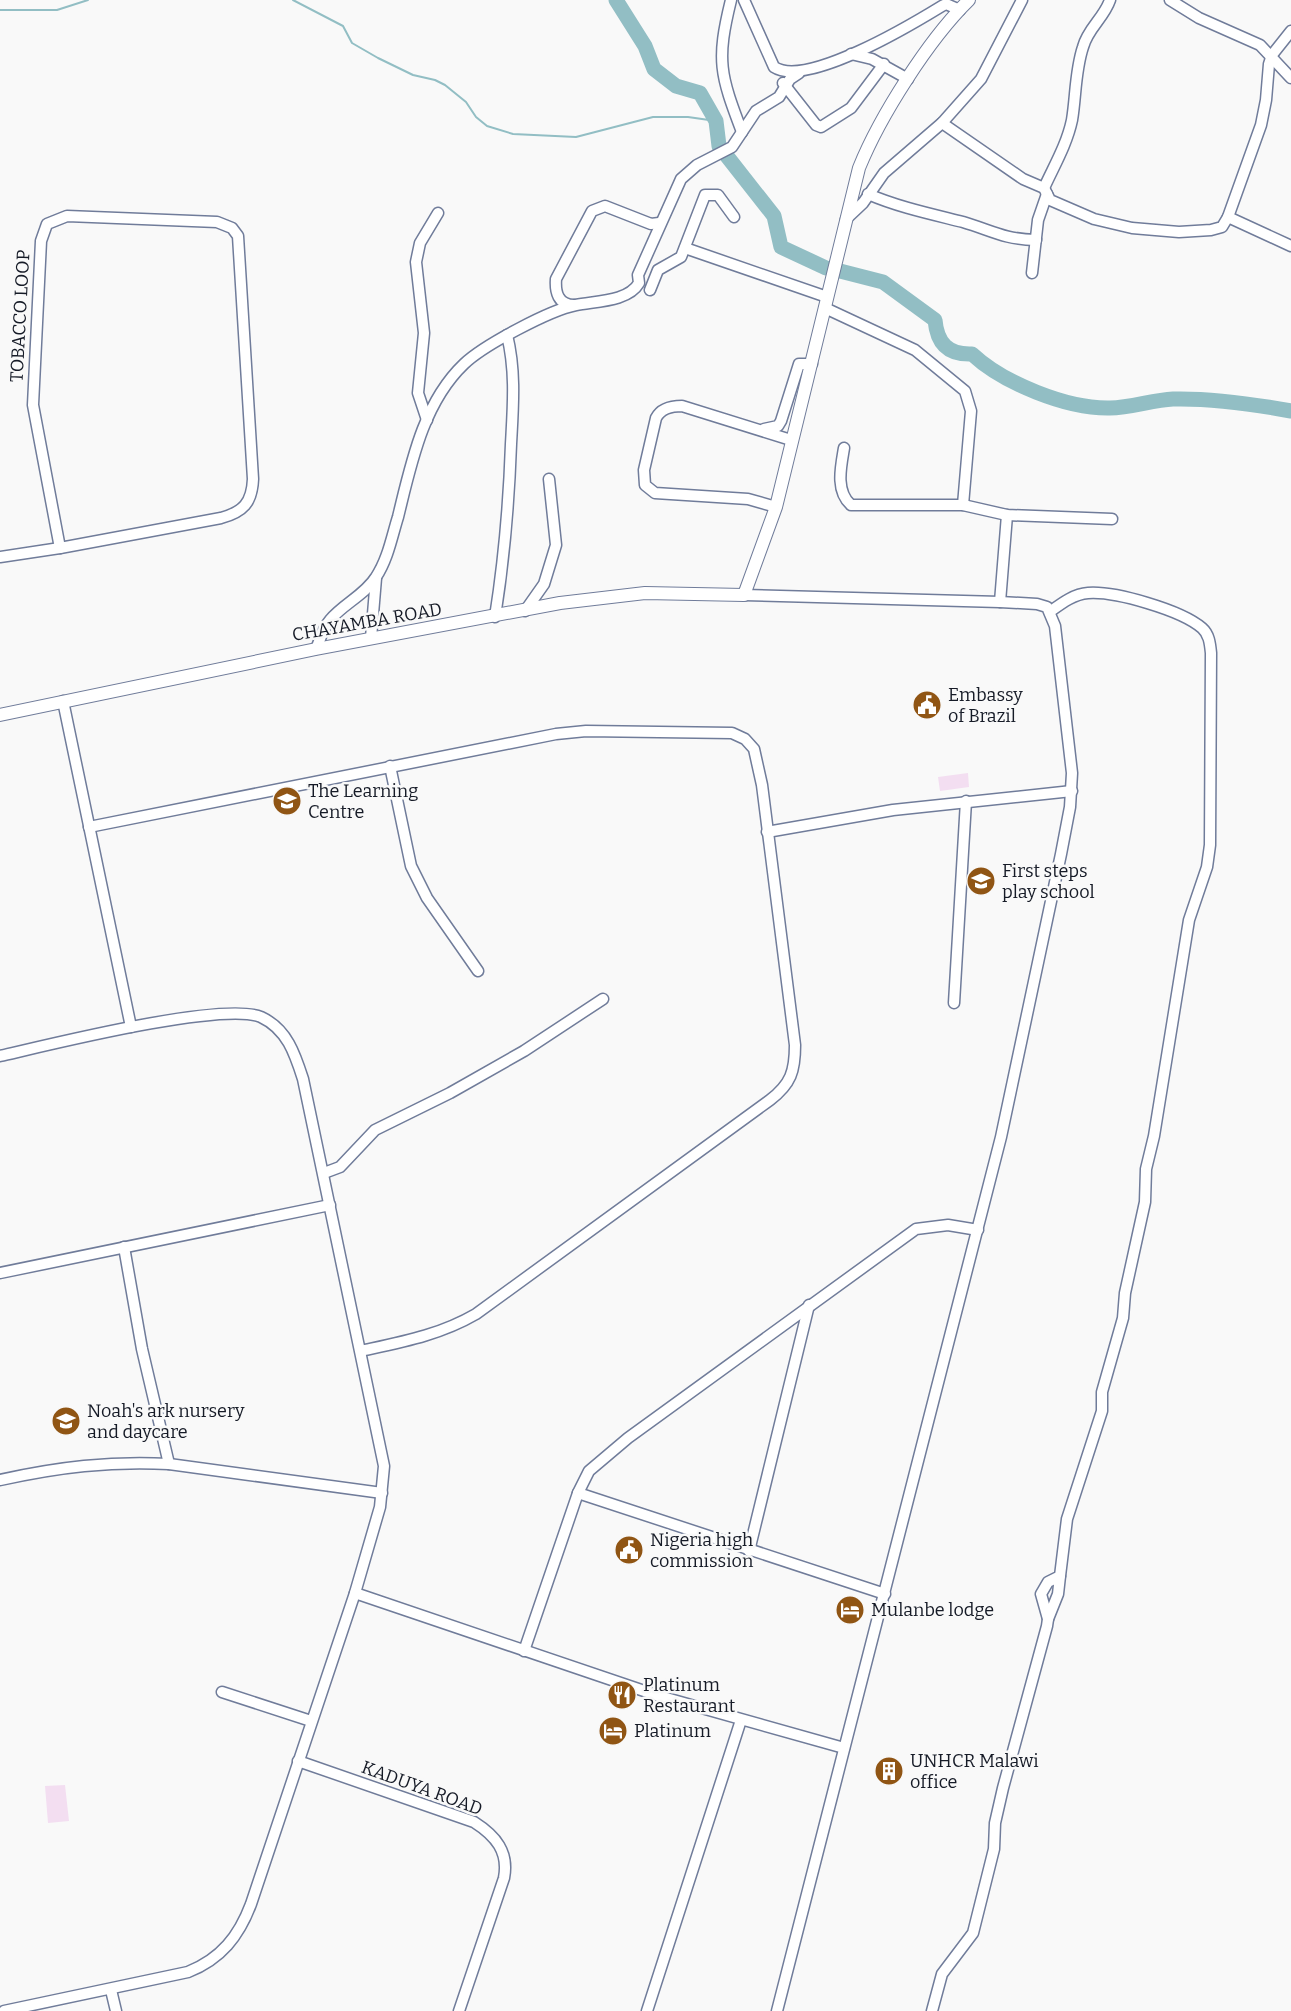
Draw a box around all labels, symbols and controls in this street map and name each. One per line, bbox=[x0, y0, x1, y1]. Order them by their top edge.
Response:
street label: TOBACCO LOOP bbox=[6, 249, 34, 383]
street label: CHAYAMBA ROAD bbox=[290, 598, 444, 646]
place label: Embassy of Brazil bbox=[948, 684, 1023, 727]
public building icon: Embassy of Brazil bbox=[911, 689, 943, 721]
place label: The Learning Centre bbox=[308, 780, 418, 823]
school or university icon: The Learning Centre bbox=[271, 785, 303, 817]
place label: First steps play school bbox=[1002, 860, 1095, 903]
school or university icon: First steps play school bbox=[965, 865, 997, 897]
place label: Noah's ark nursery and daycare bbox=[87, 1400, 245, 1443]
school or university icon: Noah's ark nursery and daycare bbox=[50, 1405, 82, 1437]
place label: Nigeria high commission bbox=[650, 1529, 754, 1572]
public building icon: Nigeria high commission bbox=[613, 1534, 645, 1566]
hotel icon: Mulanbe lodge bbox=[834, 1594, 866, 1626]
place label: Mulanbe lodge bbox=[871, 1599, 994, 1621]
place label: Platinum Restaurant bbox=[643, 1674, 736, 1717]
restaurant icon: Platinum Restaurant bbox=[606, 1679, 638, 1711]
hotel icon: Platinum bbox=[597, 1715, 629, 1747]
place label: Platinum bbox=[634, 1720, 711, 1742]
place label: UNHCR Malawi office bbox=[910, 1750, 1039, 1793]
building icon: UNHCR Malawi office bbox=[873, 1755, 905, 1787]
street label: KADUYA ROAD bbox=[359, 1756, 485, 1820]

